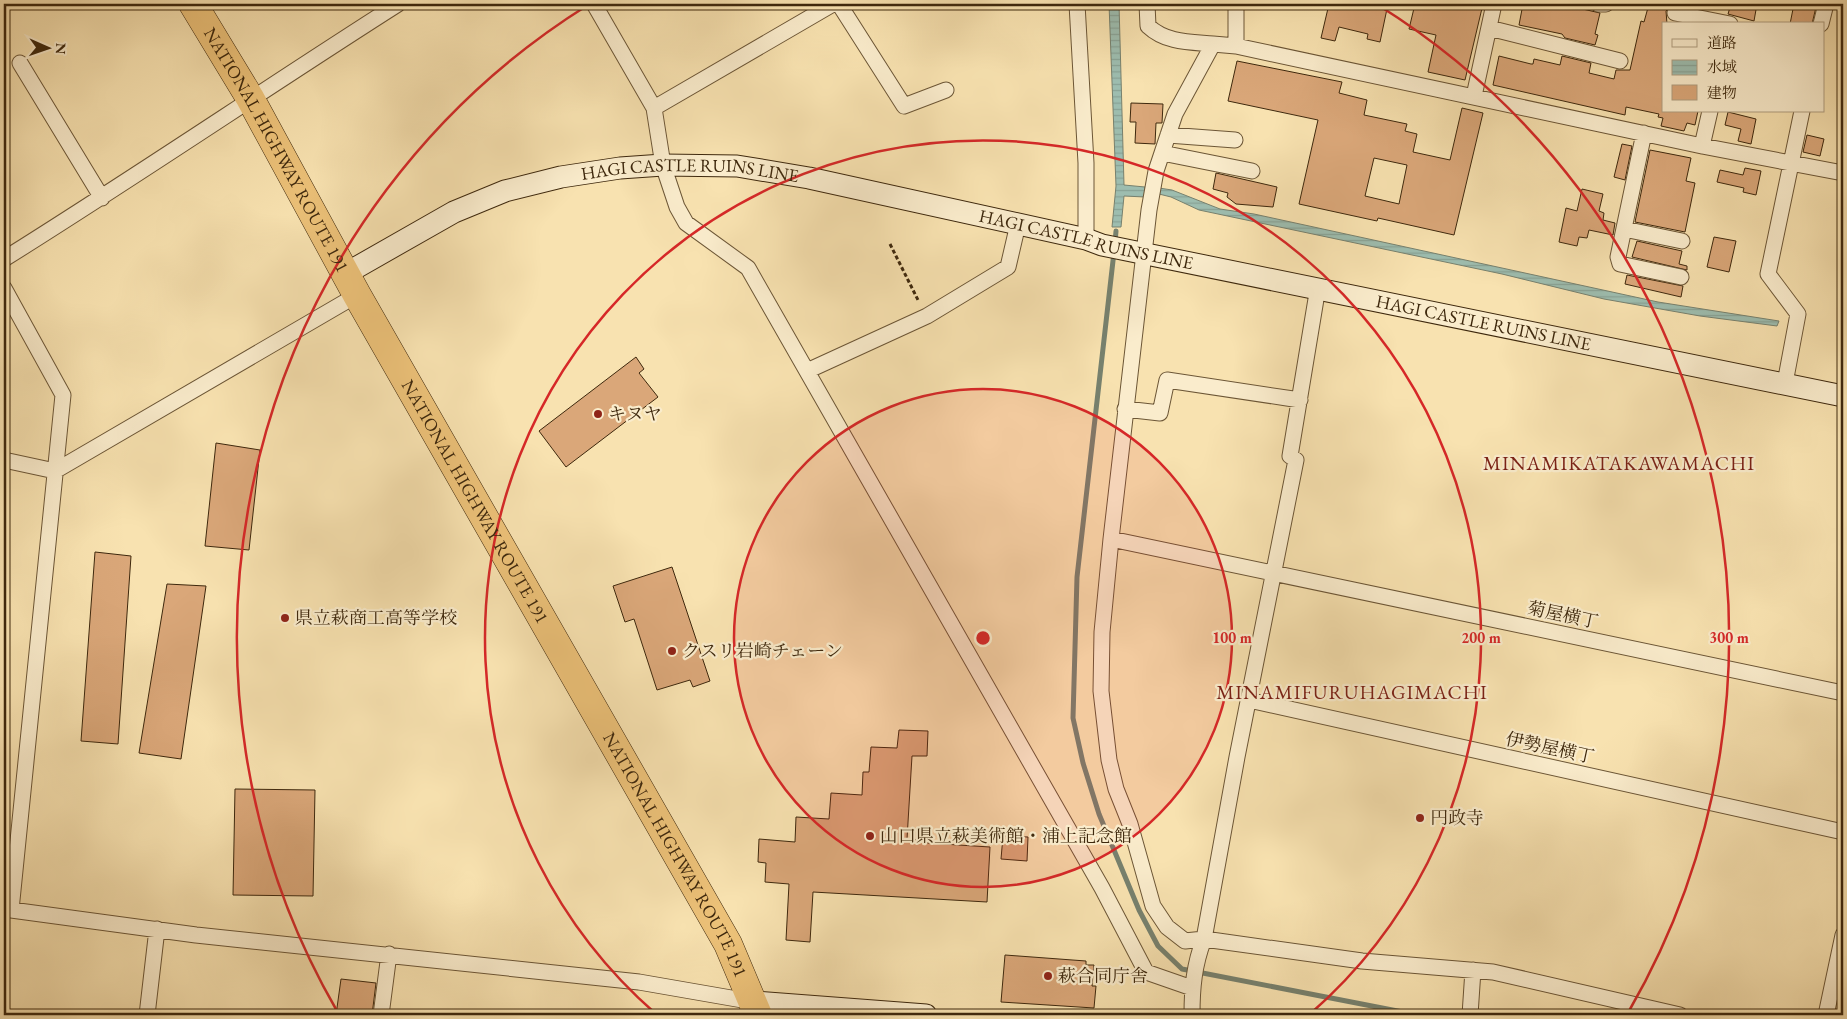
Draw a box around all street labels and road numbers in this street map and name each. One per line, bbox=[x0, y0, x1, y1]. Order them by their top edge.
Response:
street label: NATIONAL HIGHWAY ROUTE 191 bbox=[199, 23, 354, 276]
street label: HAGI CASTLE RUINS LINE bbox=[579, 153, 801, 187]
street label: HAGI CASTLE RUINS LINE bbox=[977, 204, 1195, 274]
street label: HAGI CASTLE RUINS LINE bbox=[1374, 289, 1593, 355]
street label: NATIONAL HIGHWAY ROUTE 191 bbox=[397, 375, 554, 627]
street label: 菊屋横丁 bbox=[1525, 596, 1601, 633]
street label: 伊勢屋横丁 bbox=[1504, 727, 1597, 768]
street label: NATIONAL HIGHWAY ROUTE 191 bbox=[598, 728, 753, 980]

